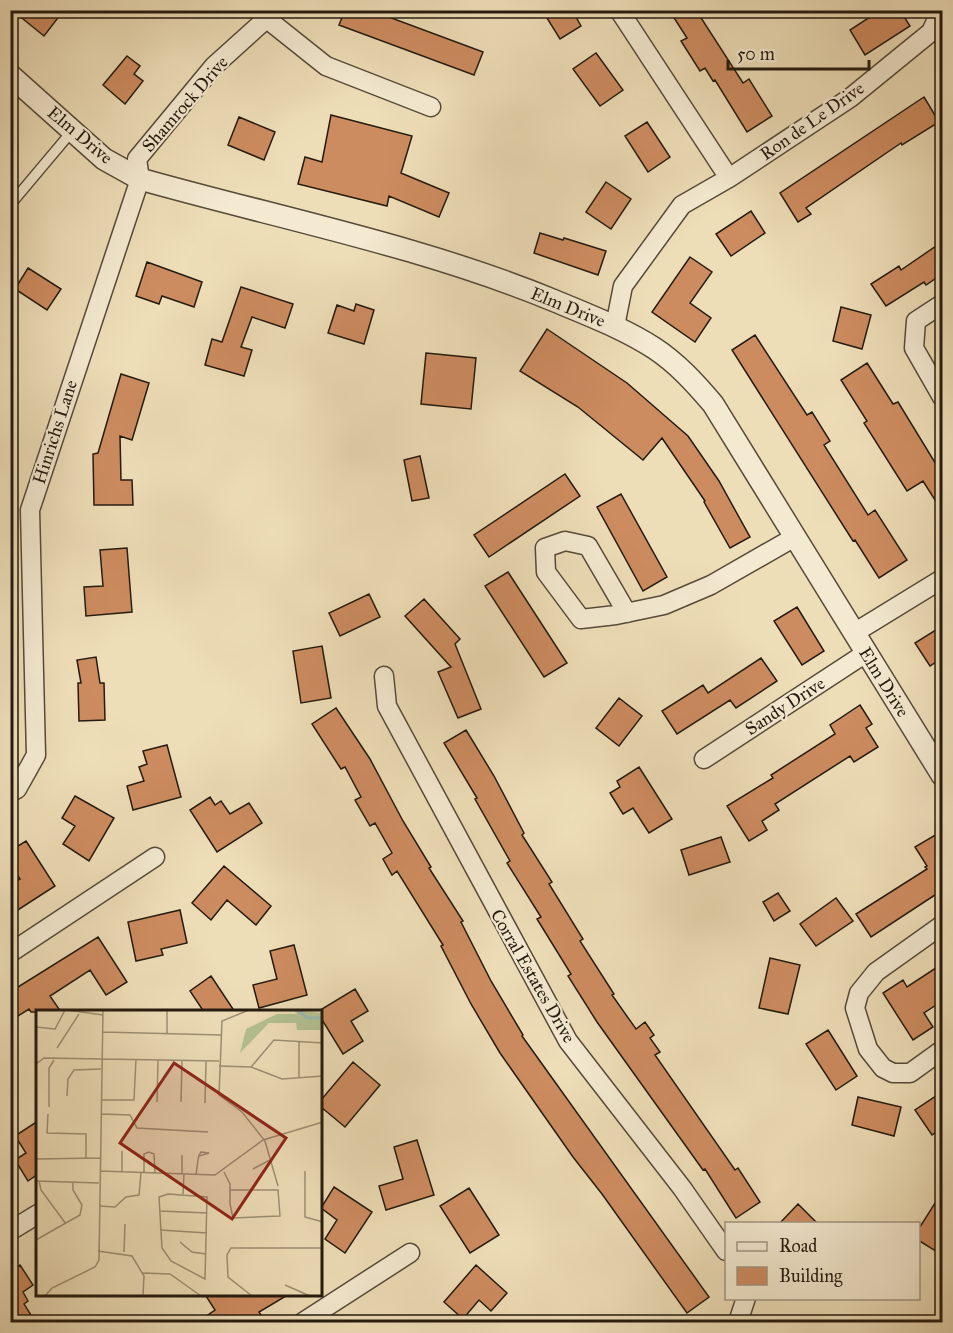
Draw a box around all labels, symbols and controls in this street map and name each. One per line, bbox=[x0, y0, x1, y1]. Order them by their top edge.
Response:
scale bar bbox=[728, 33, 869, 71]
text: 50 m bbox=[737, 43, 775, 65]
street label: Shamrock Drive bbox=[137, 51, 233, 157]
street label: Ron de Le Drive bbox=[756, 77, 868, 165]
street label: Elm Drive bbox=[43, 101, 117, 169]
street label: Elm Drive bbox=[528, 282, 608, 332]
street label: Hinrichs Lane bbox=[28, 377, 82, 487]
street label: Elm Drive bbox=[854, 643, 914, 721]
street label: Sandy Drive bbox=[741, 672, 829, 740]
street label: Corral Estates Drive bbox=[486, 905, 580, 1047]
inset map bbox=[36, 1010, 322, 1297]
legend bbox=[725, 1222, 920, 1300]
text: Road bbox=[779, 1235, 817, 1257]
text: Building bbox=[779, 1265, 843, 1288]

